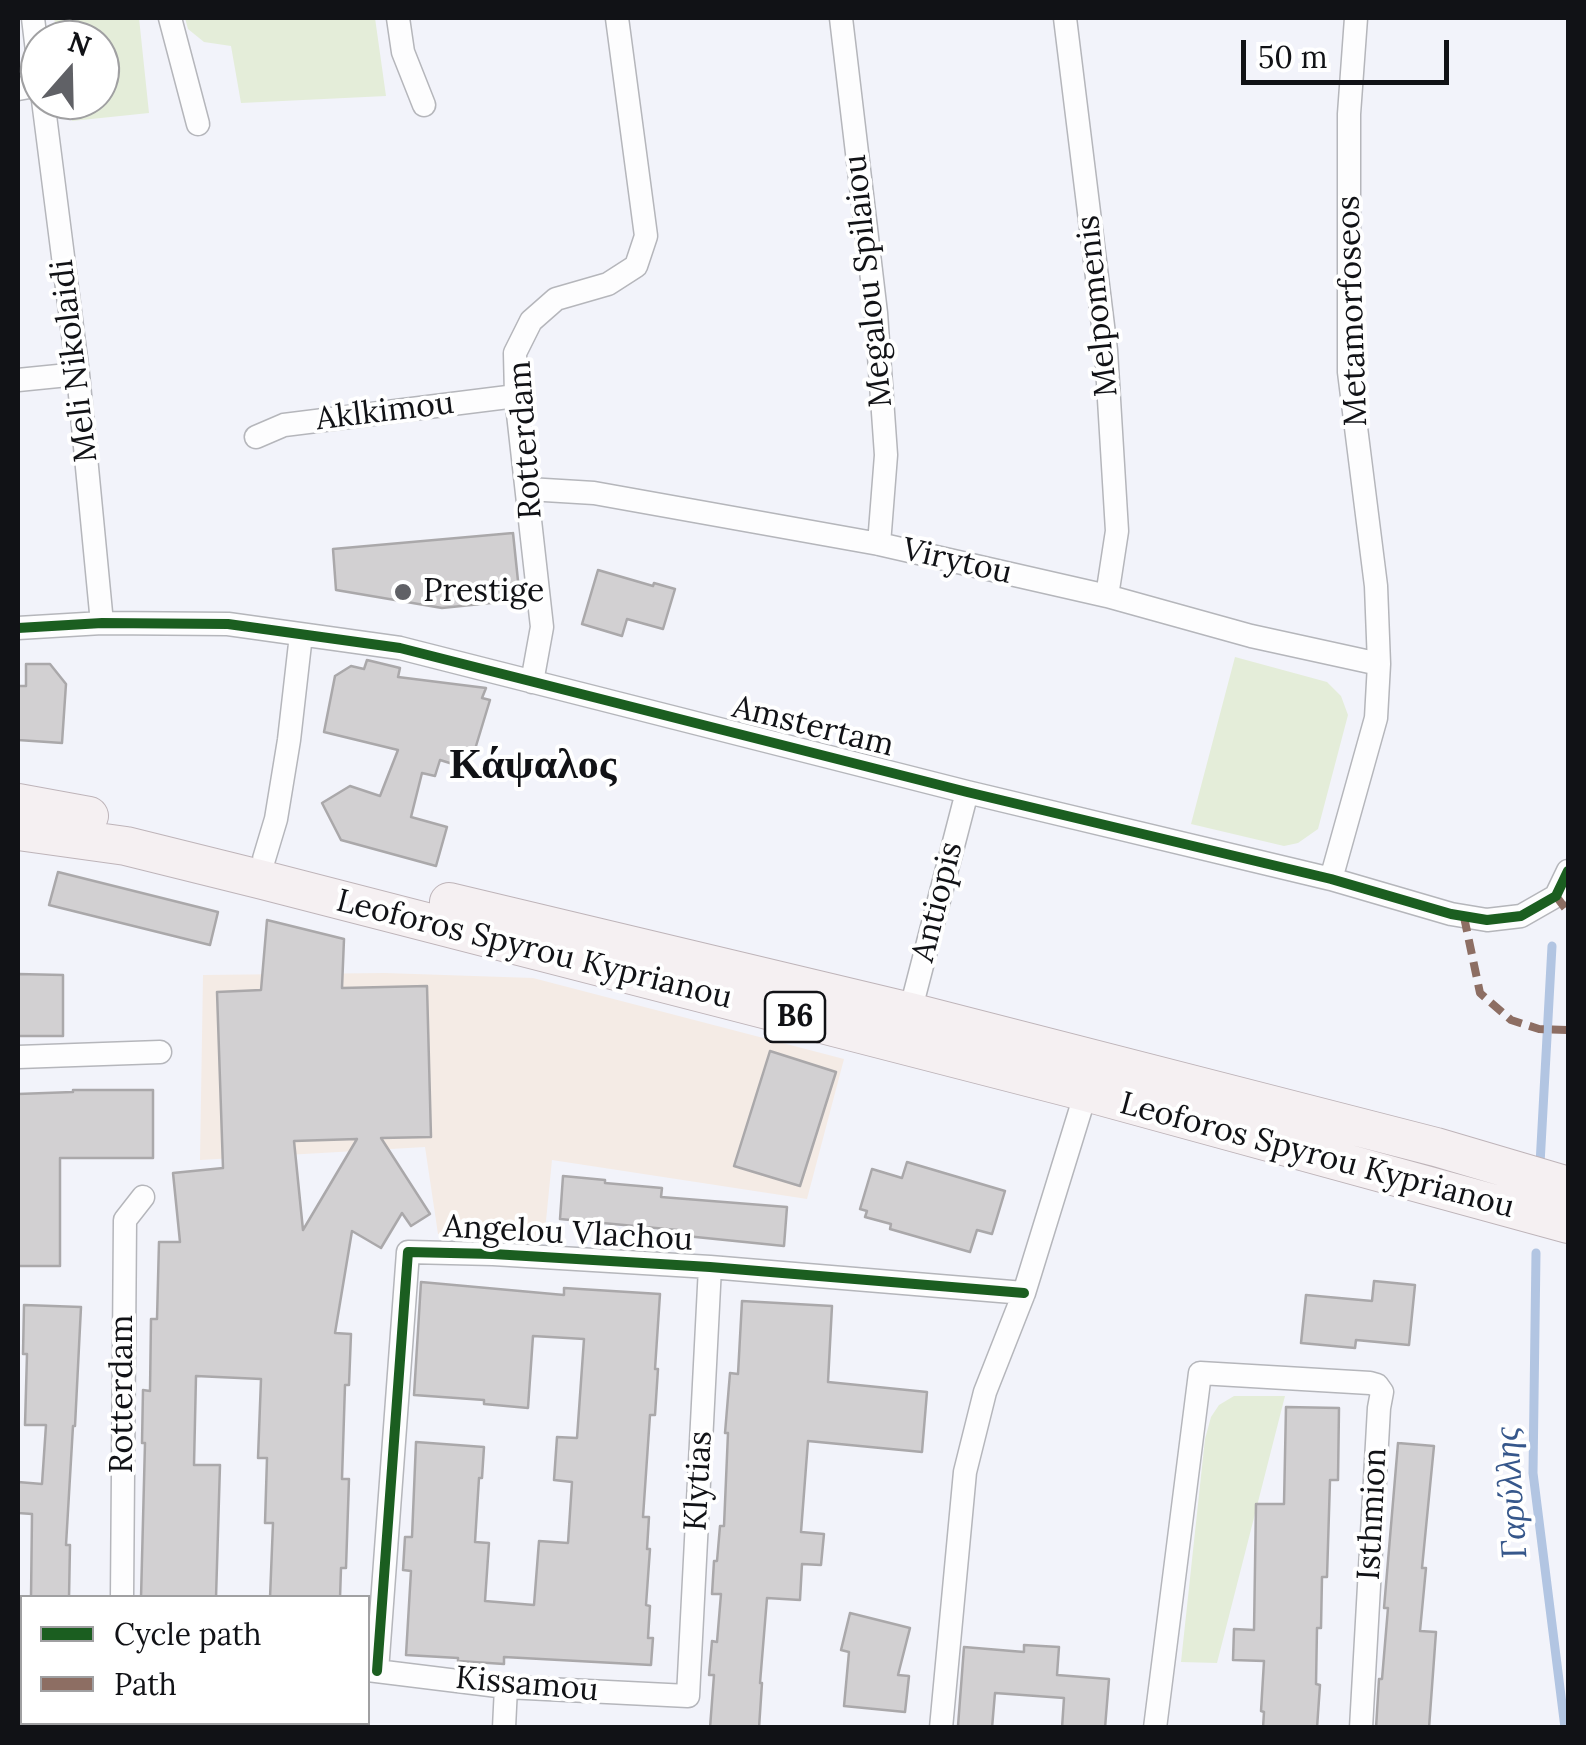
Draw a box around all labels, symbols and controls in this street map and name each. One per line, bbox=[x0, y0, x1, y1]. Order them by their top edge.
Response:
north arrow bbox=[20, 20, 120, 120]
scale bar bbox=[1246, 20, 1454, 82]
text: N bbox=[63, 23, 96, 64]
text: 50 m bbox=[1258, 38, 1328, 76]
street label: Megalou Spilaiou bbox=[837, 153, 901, 409]
street label: Metamorfoseos bbox=[1330, 195, 1376, 427]
street label: Melpomenis bbox=[1069, 213, 1127, 399]
street label: Meli Nikolaidi bbox=[44, 257, 106, 465]
street label: Rotterdam bbox=[501, 359, 551, 521]
street label: Aklkimou bbox=[314, 385, 456, 439]
street label: Virytou bbox=[899, 531, 1015, 593]
place label: Prestige bbox=[423, 573, 544, 611]
marker: Prestige bbox=[392, 581, 414, 603]
street label: Amstertam bbox=[728, 688, 898, 766]
district label: Κάψαλος bbox=[450, 741, 616, 791]
street label: Antiopis bbox=[905, 838, 971, 966]
street label: Leoforos Spyrou Kyprianou bbox=[332, 882, 736, 1018]
road number: B6 bbox=[765, 992, 825, 1042]
street label: Leoforos Spyrou Kyprianou bbox=[1116, 1085, 1518, 1227]
street label: Angelou Vlachou bbox=[442, 1208, 694, 1260]
street label: Rotterdam bbox=[104, 1315, 142, 1473]
water label: Γαρύλλης bbox=[1486, 1426, 1538, 1560]
street label: Klytias bbox=[677, 1430, 721, 1532]
street label: Isthmion bbox=[1350, 1447, 1396, 1581]
legend bbox=[20, 1595, 370, 1725]
text: Cycle path bbox=[114, 1615, 262, 1653]
street label: Kissamou bbox=[454, 1660, 600, 1710]
text: Path bbox=[114, 1665, 177, 1703]

